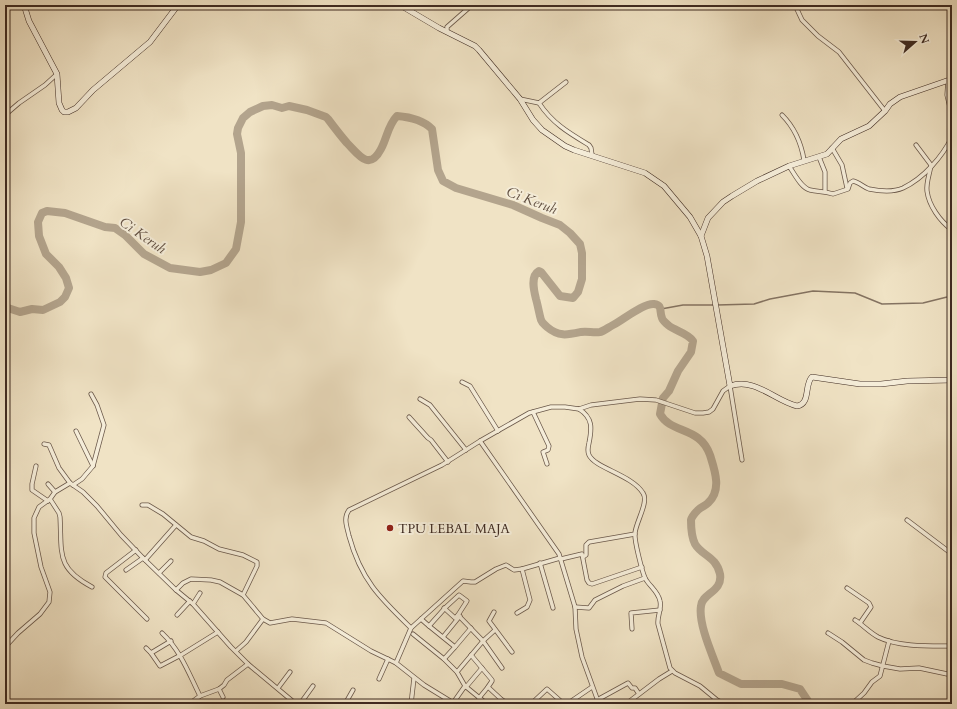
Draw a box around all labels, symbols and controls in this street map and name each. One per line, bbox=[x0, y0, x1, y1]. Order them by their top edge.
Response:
north arrow bbox=[895, 22, 935, 62]
text: N bbox=[915, 32, 933, 46]
water label: Ci Keruh bbox=[504, 182, 560, 219]
water label: Ci Keruh bbox=[116, 213, 170, 258]
place label: TPU LEBAL MAJA bbox=[398, 520, 511, 538]
marker: TPU LEBAL MAJA bbox=[385, 523, 395, 533]

